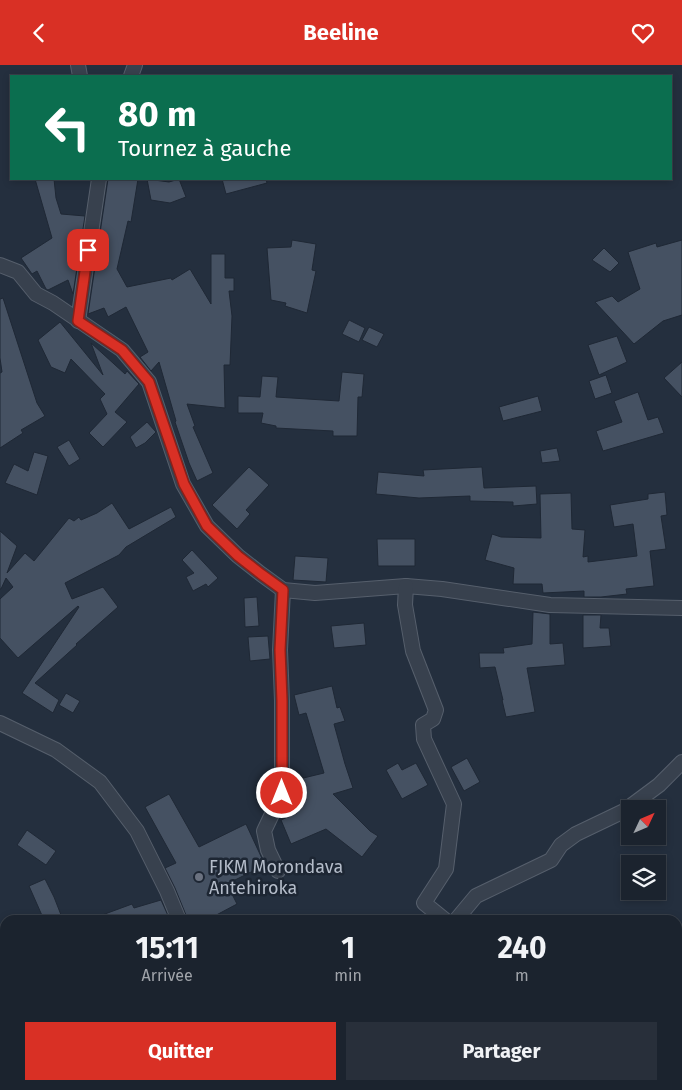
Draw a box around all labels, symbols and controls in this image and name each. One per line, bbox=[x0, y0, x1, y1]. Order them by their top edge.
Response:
icon: back bbox=[25, 19, 53, 47]
text: Beeline bbox=[303, 19, 379, 46]
icon: heart bbox=[629, 19, 657, 47]
text: 80 m bbox=[118, 93, 197, 135]
icon: left bbox=[35, 95, 100, 160]
text: Tournez à gauche bbox=[118, 135, 291, 162]
pin bbox=[67, 229, 109, 271]
icon: arrive bbox=[74, 236, 102, 264]
position arrow bbox=[255, 766, 307, 818]
north arrow bbox=[621, 800, 666, 845]
map controls bbox=[621, 800, 666, 900]
button: layers bbox=[621, 855, 666, 900]
place label: FJKM Morondava Antehiroka bbox=[209, 856, 343, 899]
marker: FJKM Morondava Antehiroka bbox=[193, 871, 205, 883]
text: 15:11 bbox=[135, 930, 199, 966]
text: 1 bbox=[341, 930, 355, 966]
text: 240 bbox=[497, 930, 547, 966]
text: Arrivée bbox=[142, 966, 193, 985]
text: min bbox=[334, 966, 362, 985]
text: m bbox=[515, 966, 529, 985]
button: Quitter bbox=[25, 1022, 336, 1080]
button: Partager bbox=[346, 1022, 657, 1080]

